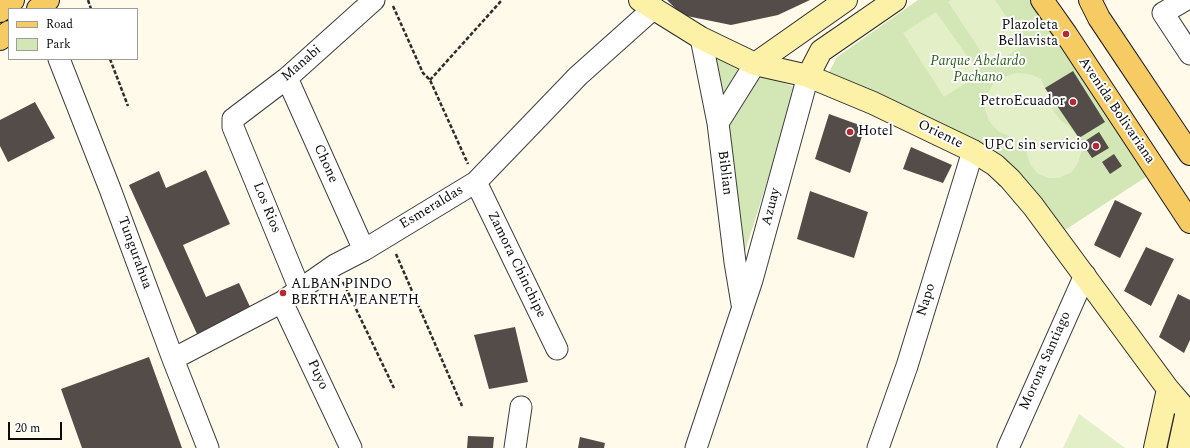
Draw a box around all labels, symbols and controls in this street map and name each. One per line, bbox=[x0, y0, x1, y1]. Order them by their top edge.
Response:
legend bbox=[8, 8, 138, 60]
text: Road bbox=[46, 15, 73, 34]
place label: Plazoleta Bellavista bbox=[998, 18, 1058, 50]
marker: Plazoleta Bellavista bbox=[1061, 29, 1071, 39]
text: Park bbox=[46, 35, 71, 54]
street label: Manabi bbox=[279, 42, 325, 86]
park label: Parque Abelardo Pachano bbox=[930, 54, 1026, 86]
street label: Avenida Bolivariana bbox=[1074, 55, 1158, 167]
place label: PetroEcuador bbox=[980, 94, 1065, 110]
marker: PetroEcuador bbox=[1068, 97, 1078, 107]
street label: Oriente bbox=[915, 117, 965, 153]
place label: Hotel bbox=[858, 124, 893, 140]
marker: Hotel bbox=[845, 127, 855, 137]
place label: UPC sin servicio bbox=[984, 138, 1088, 154]
marker: UPC sin servicio bbox=[1091, 141, 1101, 151]
street label: Chone bbox=[309, 142, 341, 186]
street label: Biblian bbox=[713, 150, 735, 196]
street label: Los Rios bbox=[248, 180, 284, 236]
street label: Esmeraldas bbox=[397, 182, 467, 234]
street label: Azuay bbox=[759, 186, 785, 228]
street label: Zamora Chinchipe bbox=[483, 209, 549, 321]
street label: Tungurahua bbox=[113, 214, 155, 292]
place label: ALBAN PINDO BERTHA JEANETH bbox=[291, 277, 419, 310]
street label: Napo bbox=[914, 282, 940, 318]
marker: ALBAN PINDO BERTHA JEANETH bbox=[278, 288, 288, 298]
street label: Morona Santiago bbox=[1017, 309, 1075, 413]
street label: Puyo bbox=[303, 357, 331, 393]
scale bar bbox=[10, 414, 64, 440]
text: 20 m bbox=[15, 419, 40, 438]

